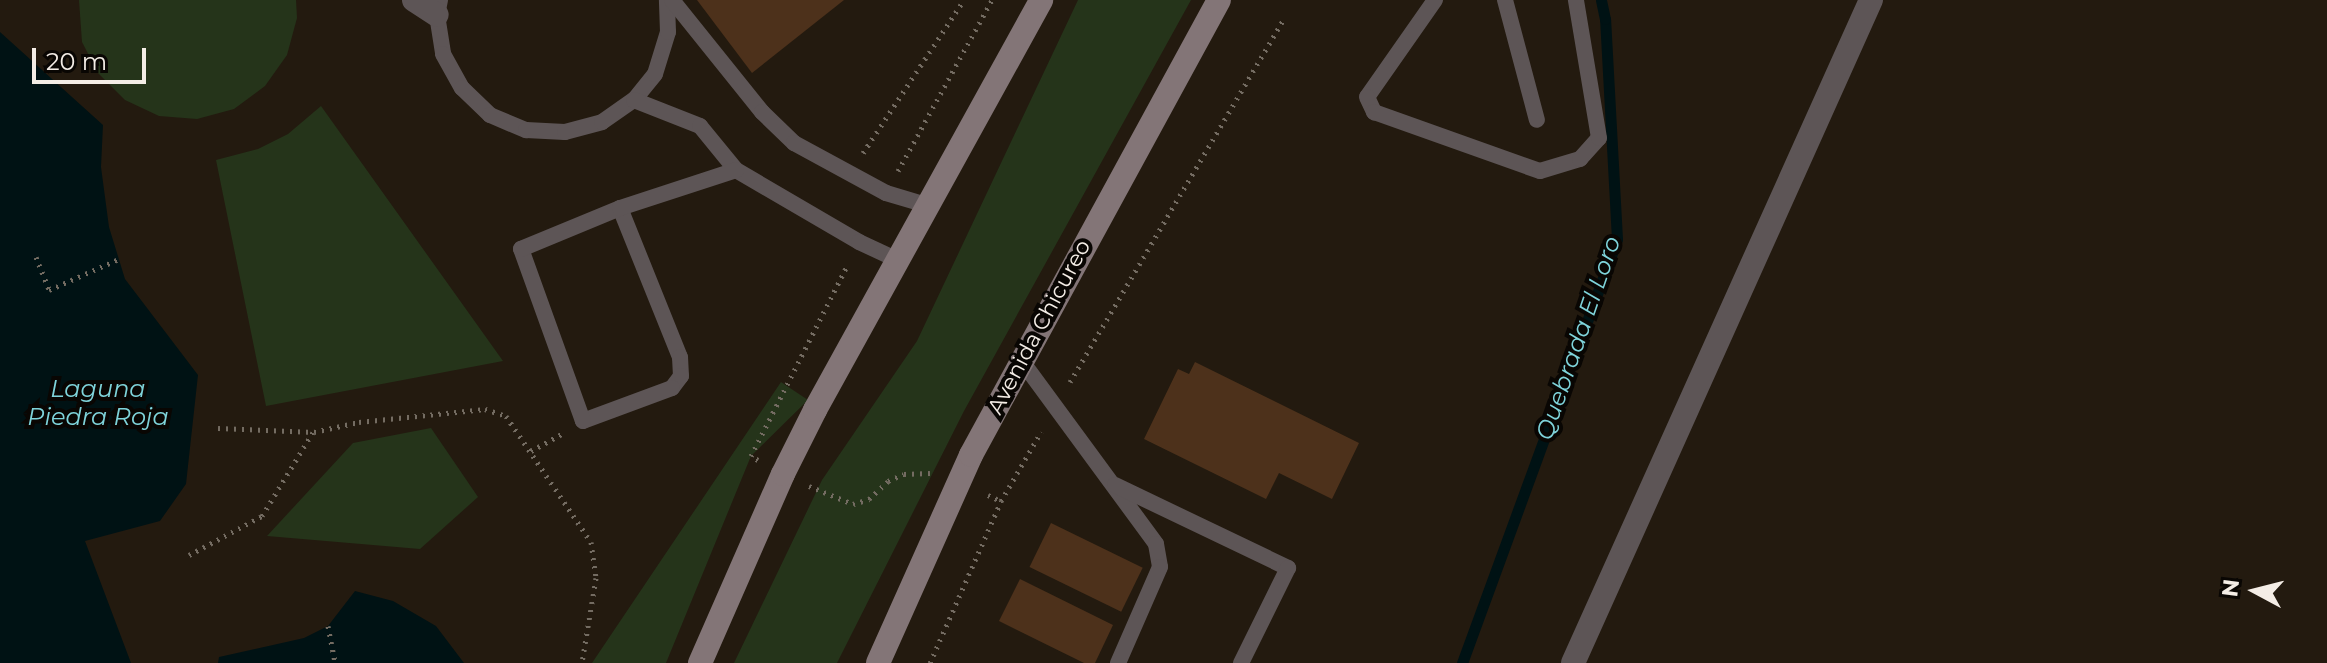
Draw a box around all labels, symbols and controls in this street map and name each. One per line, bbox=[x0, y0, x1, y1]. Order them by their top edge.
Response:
scale bar bbox=[36, 32, 150, 82]
text: 20 m bbox=[46, 47, 107, 76]
water label: Quebrada El Loro bbox=[1530, 232, 1626, 444]
street label: Avenida Chicureo bbox=[982, 235, 1096, 419]
water label: Laguna Piedra Roja bbox=[27, 375, 169, 431]
north arrow bbox=[2215, 551, 2295, 631]
text: N bbox=[2216, 578, 2245, 598]

